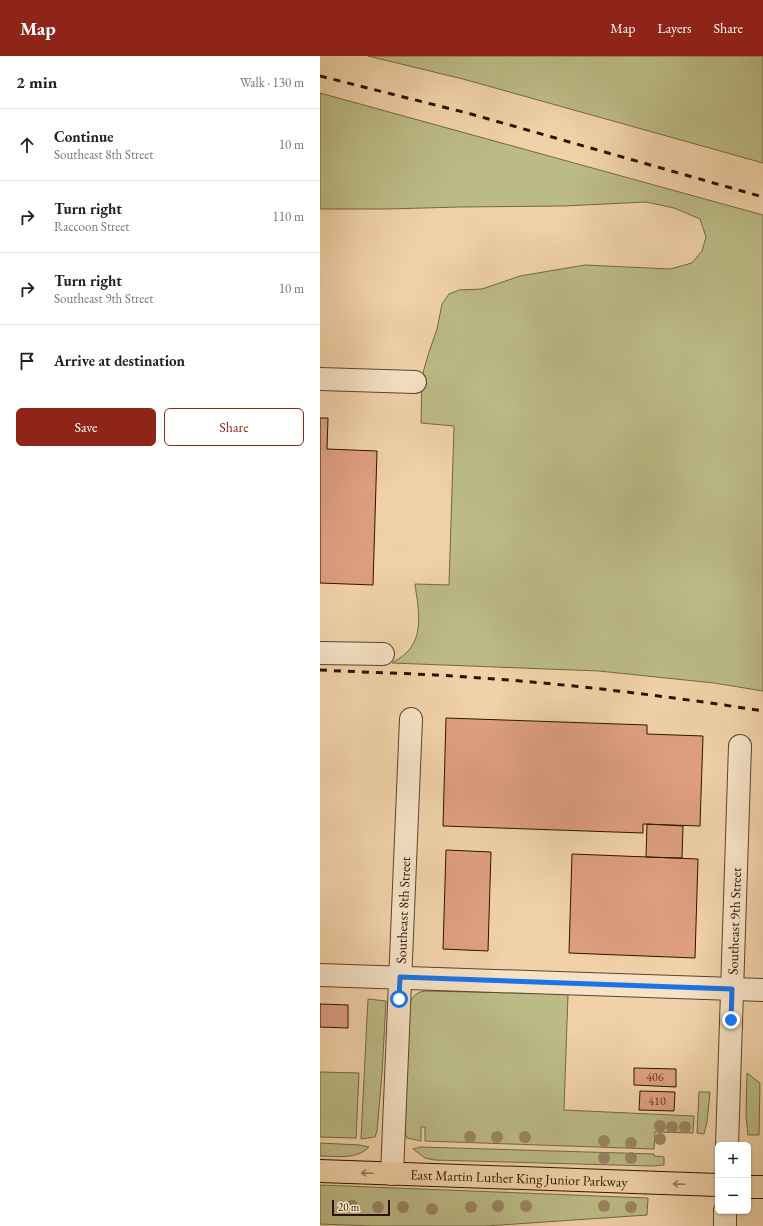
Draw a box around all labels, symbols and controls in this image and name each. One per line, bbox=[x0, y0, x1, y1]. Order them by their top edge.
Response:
text: Map bbox=[20, 16, 56, 41]
text: Map bbox=[610, 19, 635, 37]
text: Layers bbox=[657, 19, 692, 37]
text: Share bbox=[714, 19, 743, 37]
text: 2 min bbox=[16, 71, 57, 93]
text: Walk · 130 m bbox=[240, 74, 304, 91]
text: Continue bbox=[54, 127, 114, 146]
icon: ahead bbox=[16, 134, 38, 156]
text: 10 m bbox=[279, 136, 304, 153]
text: Southeast 8th Street bbox=[54, 146, 153, 163]
text: Turn right bbox=[54, 199, 122, 218]
icon: right bbox=[16, 206, 38, 228]
text: 110 m bbox=[273, 208, 304, 225]
text: Raccoon Street bbox=[54, 218, 129, 235]
text: Turn right bbox=[54, 271, 122, 290]
icon: right bbox=[16, 278, 38, 300]
text: 10 m bbox=[279, 280, 304, 297]
text: Southeast 9th Street bbox=[54, 290, 153, 307]
icon: arrive bbox=[16, 350, 38, 372]
text: Arrive at destination bbox=[54, 351, 185, 370]
button: Save bbox=[16, 408, 156, 446]
button: Share bbox=[164, 408, 304, 446]
street label: Southeast 8th Street bbox=[392, 856, 414, 964]
street label: Southeast 9th Street bbox=[724, 867, 745, 975]
route start bbox=[390, 990, 408, 1008]
route end bbox=[722, 1011, 740, 1029]
house number: 406 bbox=[646, 1069, 664, 1085]
house number: 410 bbox=[648, 1093, 666, 1109]
map controls bbox=[715, 1142, 751, 1214]
button: + bbox=[715, 1142, 751, 1178]
street label: East Martin Luther King Junior Parkway bbox=[410, 1165, 629, 1191]
one-way arrow bbox=[361, 1169, 374, 1177]
button: − bbox=[715, 1178, 751, 1214]
one-way arrow bbox=[673, 1180, 686, 1188]
scale bar bbox=[332, 1198, 390, 1217]
text: 20 m bbox=[338, 1200, 359, 1214]

